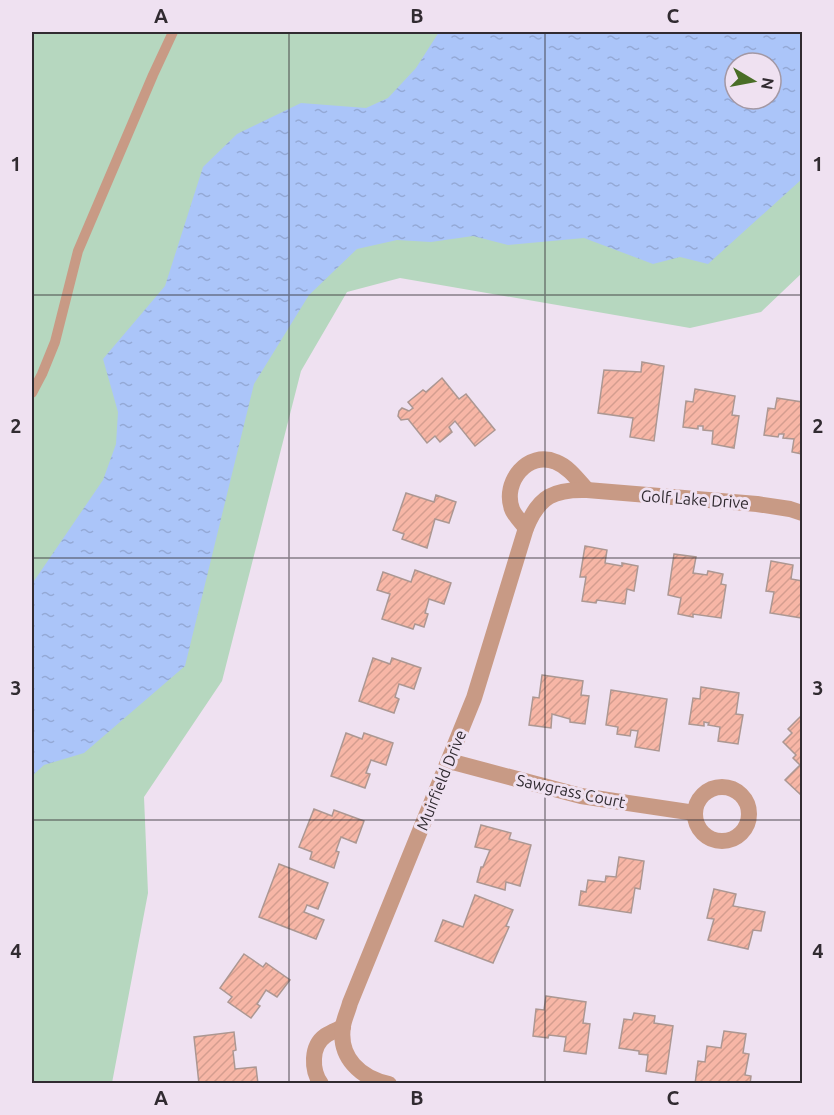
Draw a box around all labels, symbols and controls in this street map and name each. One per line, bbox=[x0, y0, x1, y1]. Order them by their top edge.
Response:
text: A bbox=[154, 4, 168, 27]
text: B bbox=[410, 4, 424, 27]
text: C bbox=[667, 4, 680, 27]
north arrow bbox=[723, 51, 783, 111]
text: N bbox=[758, 76, 778, 91]
text: 1 bbox=[10, 152, 22, 175]
text: 1 bbox=[812, 152, 824, 175]
text: 2 bbox=[10, 414, 22, 437]
text: 2 bbox=[812, 414, 824, 437]
street label: Golf Lake Drive bbox=[640, 486, 750, 512]
text: 3 bbox=[10, 676, 22, 699]
text: 3 bbox=[812, 676, 824, 699]
street label: Muirfield Drive bbox=[413, 727, 469, 833]
street label: Sawgrass Court bbox=[515, 771, 628, 811]
text: 4 bbox=[10, 939, 22, 962]
text: 4 bbox=[812, 939, 824, 962]
text: A bbox=[154, 1086, 168, 1109]
text: B bbox=[410, 1086, 424, 1109]
text: C bbox=[667, 1086, 680, 1109]

